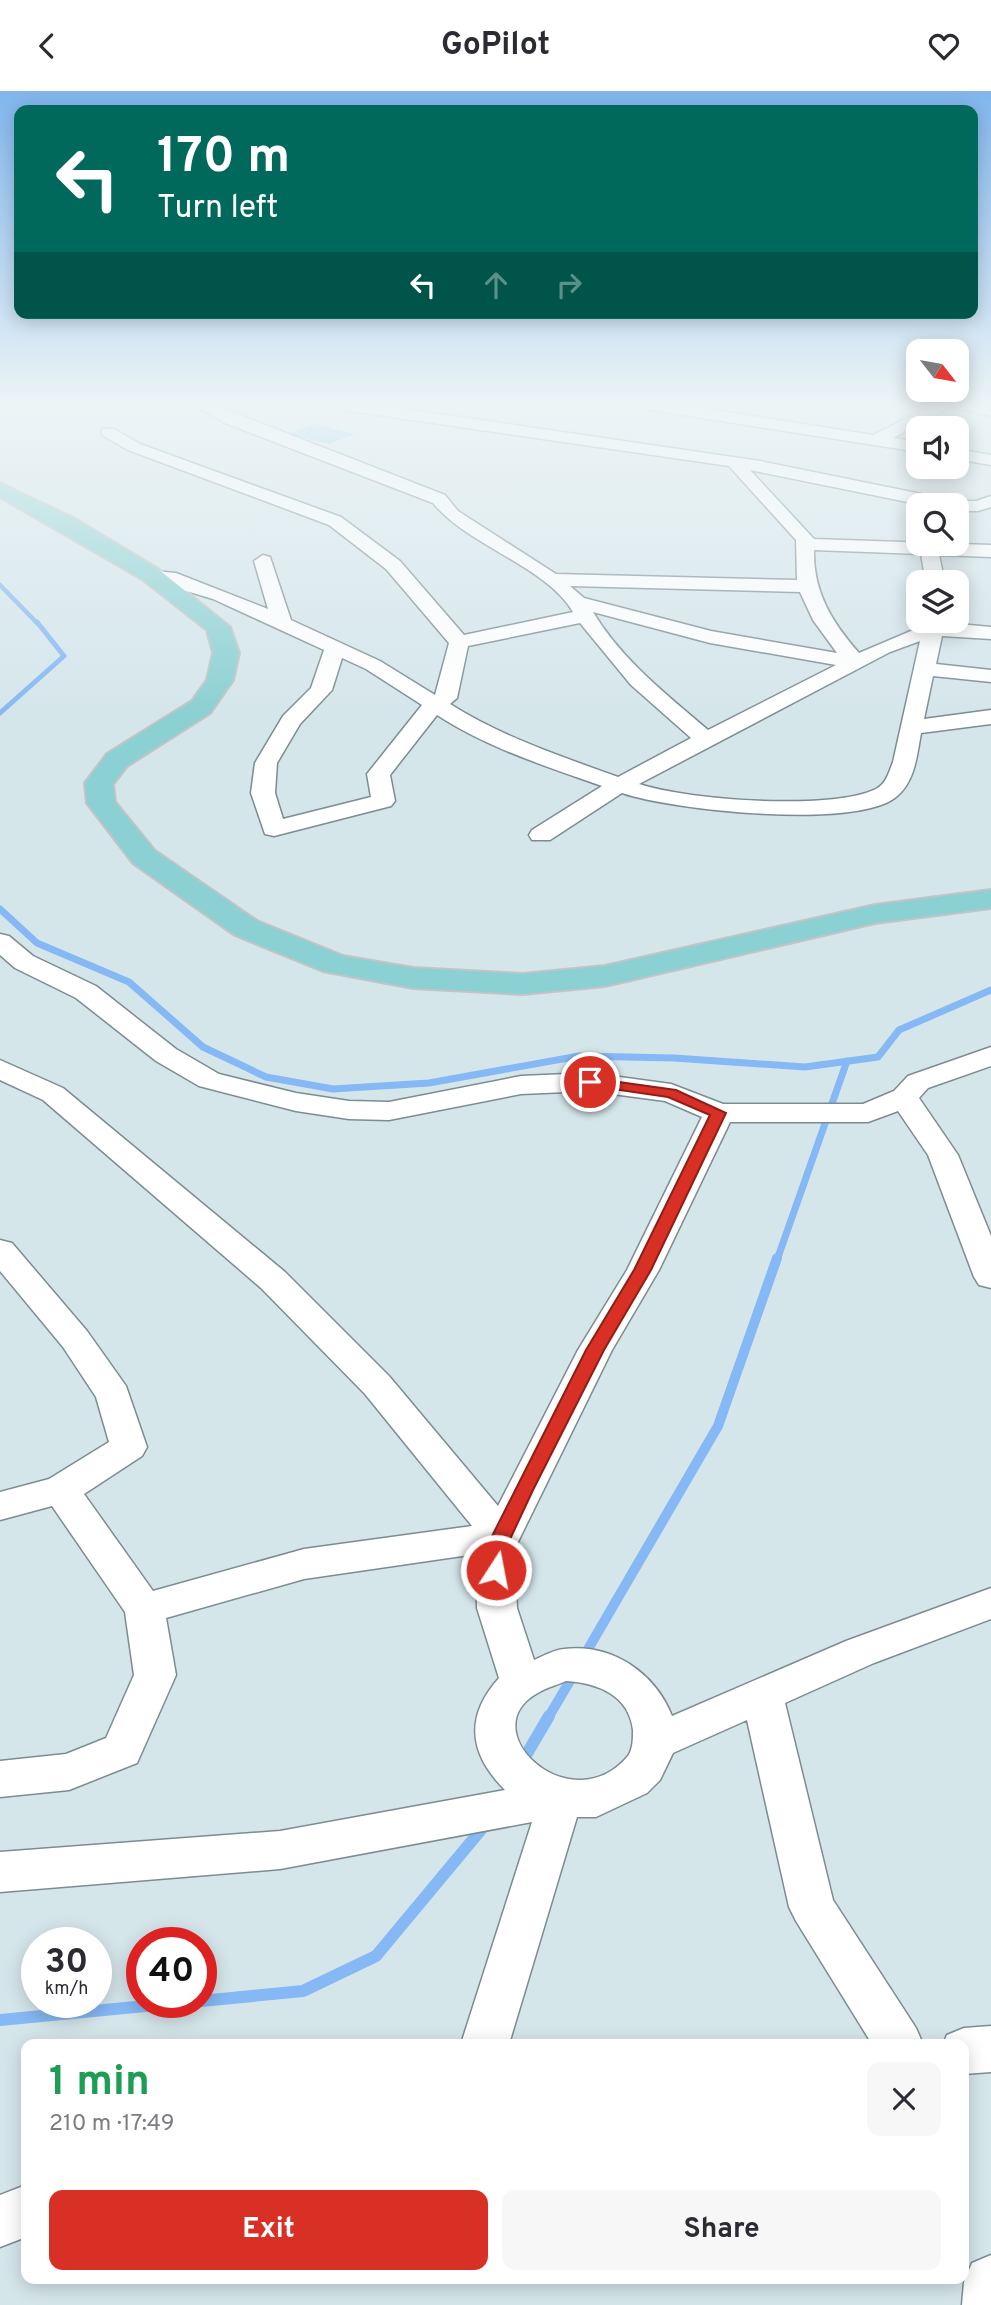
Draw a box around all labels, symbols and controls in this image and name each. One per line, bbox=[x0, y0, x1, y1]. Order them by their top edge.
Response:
text: GoPilot bbox=[441, 26, 550, 66]
icon: back bbox=[28, 27, 66, 65]
icon: heart bbox=[925, 27, 963, 65]
text: 170 m bbox=[157, 128, 290, 190]
icon: left bbox=[42, 133, 133, 224]
text: Turn left bbox=[157, 189, 278, 229]
icon: left bbox=[404, 266, 442, 304]
icon: ahead bbox=[477, 266, 515, 304]
icon: right bbox=[550, 266, 588, 304]
north arrow bbox=[906, 339, 970, 403]
map controls bbox=[906, 339, 969, 633]
button: sound bbox=[906, 416, 969, 479]
button: search bbox=[906, 493, 969, 556]
button: layers bbox=[906, 570, 969, 633]
pin bbox=[560, 1052, 620, 1112]
icon: arrive bbox=[571, 1063, 609, 1101]
position arrow bbox=[459, 1533, 533, 1607]
speed limit sign: 40 bbox=[126, 1927, 217, 2018]
text: 30 bbox=[45, 1941, 88, 1985]
text: km/h bbox=[45, 1978, 88, 2001]
text: 1 min bbox=[49, 2057, 150, 2110]
button: close bbox=[867, 2062, 941, 2136]
text: 210 m · 17:49 bbox=[49, 2110, 175, 2139]
button: Exit bbox=[49, 2190, 488, 2270]
button: Share bbox=[502, 2190, 941, 2270]

